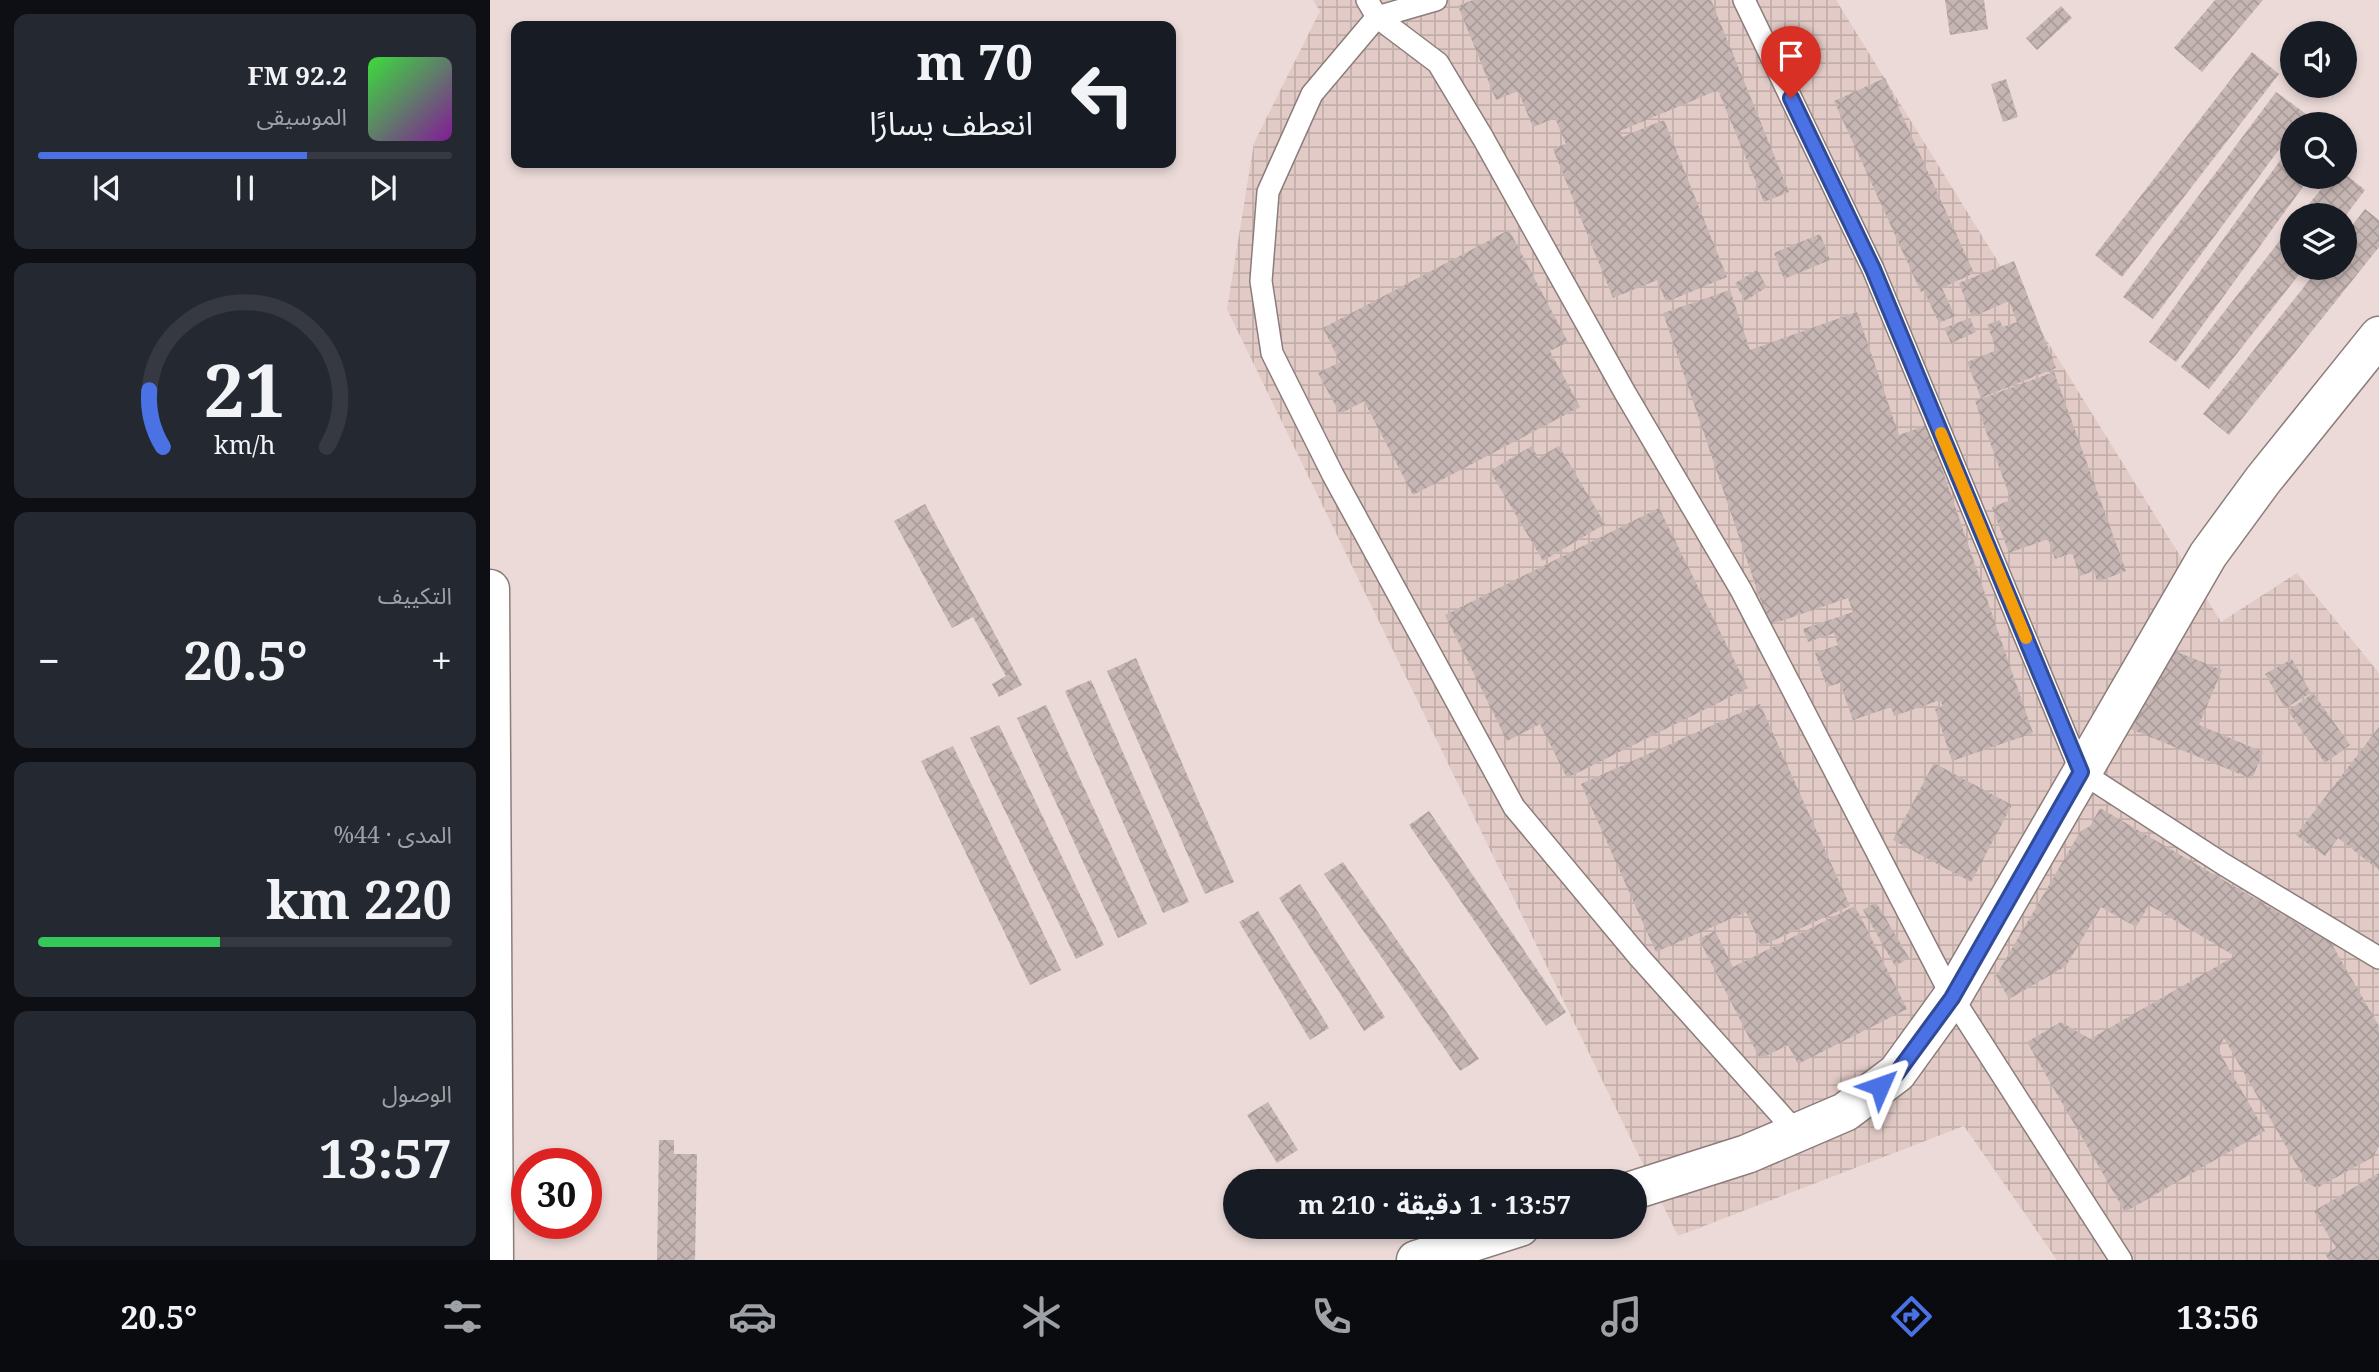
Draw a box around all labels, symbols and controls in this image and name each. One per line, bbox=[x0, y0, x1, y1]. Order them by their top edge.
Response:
map controls bbox=[2280, 21, 2357, 280]
button: sound bbox=[2280, 21, 2357, 98]
pin bbox=[1761, 26, 1821, 98]
text: 70 m bbox=[917, 28, 1033, 94]
icon: arrive bbox=[1772, 37, 1810, 75]
icon: left bbox=[1057, 49, 1148, 140]
text: 92.2 FM bbox=[248, 57, 347, 93]
text: الموسيقى bbox=[256, 100, 347, 132]
text: انعطف يسارًا bbox=[869, 101, 1033, 144]
button: search bbox=[2280, 112, 2357, 189]
icon: previous bbox=[88, 169, 126, 207]
icon: pause bbox=[226, 169, 264, 207]
icon: next bbox=[364, 169, 402, 207]
button: layers bbox=[2280, 203, 2357, 280]
text: 21 bbox=[204, 339, 286, 438]
text: km/h bbox=[214, 427, 276, 461]
text: التكييف bbox=[378, 579, 452, 611]
text: 20.5° bbox=[183, 624, 308, 695]
text: − bbox=[38, 634, 60, 686]
text: + bbox=[431, 634, 452, 686]
text: المدى · 44% bbox=[333, 818, 452, 850]
text: 220 km bbox=[266, 863, 452, 934]
position arrow bbox=[1843, 1049, 1917, 1123]
text: الوصول bbox=[382, 1077, 452, 1109]
text: 13:57 bbox=[319, 1122, 452, 1193]
speed limit sign: 30 bbox=[511, 1148, 602, 1239]
text: 13:57 · 1 دقيقة · 210 m bbox=[1299, 1186, 1571, 1222]
icon: filters bbox=[438, 1292, 487, 1341]
icon: car bbox=[728, 1292, 777, 1341]
icon: climate bbox=[1017, 1292, 1066, 1341]
icon: phone bbox=[1307, 1292, 1356, 1341]
icon: music bbox=[1597, 1292, 1646, 1341]
icon: directions bbox=[1887, 1292, 1936, 1341]
text: 20.5° bbox=[121, 1295, 197, 1338]
text: 13:56 bbox=[2177, 1295, 2259, 1338]

